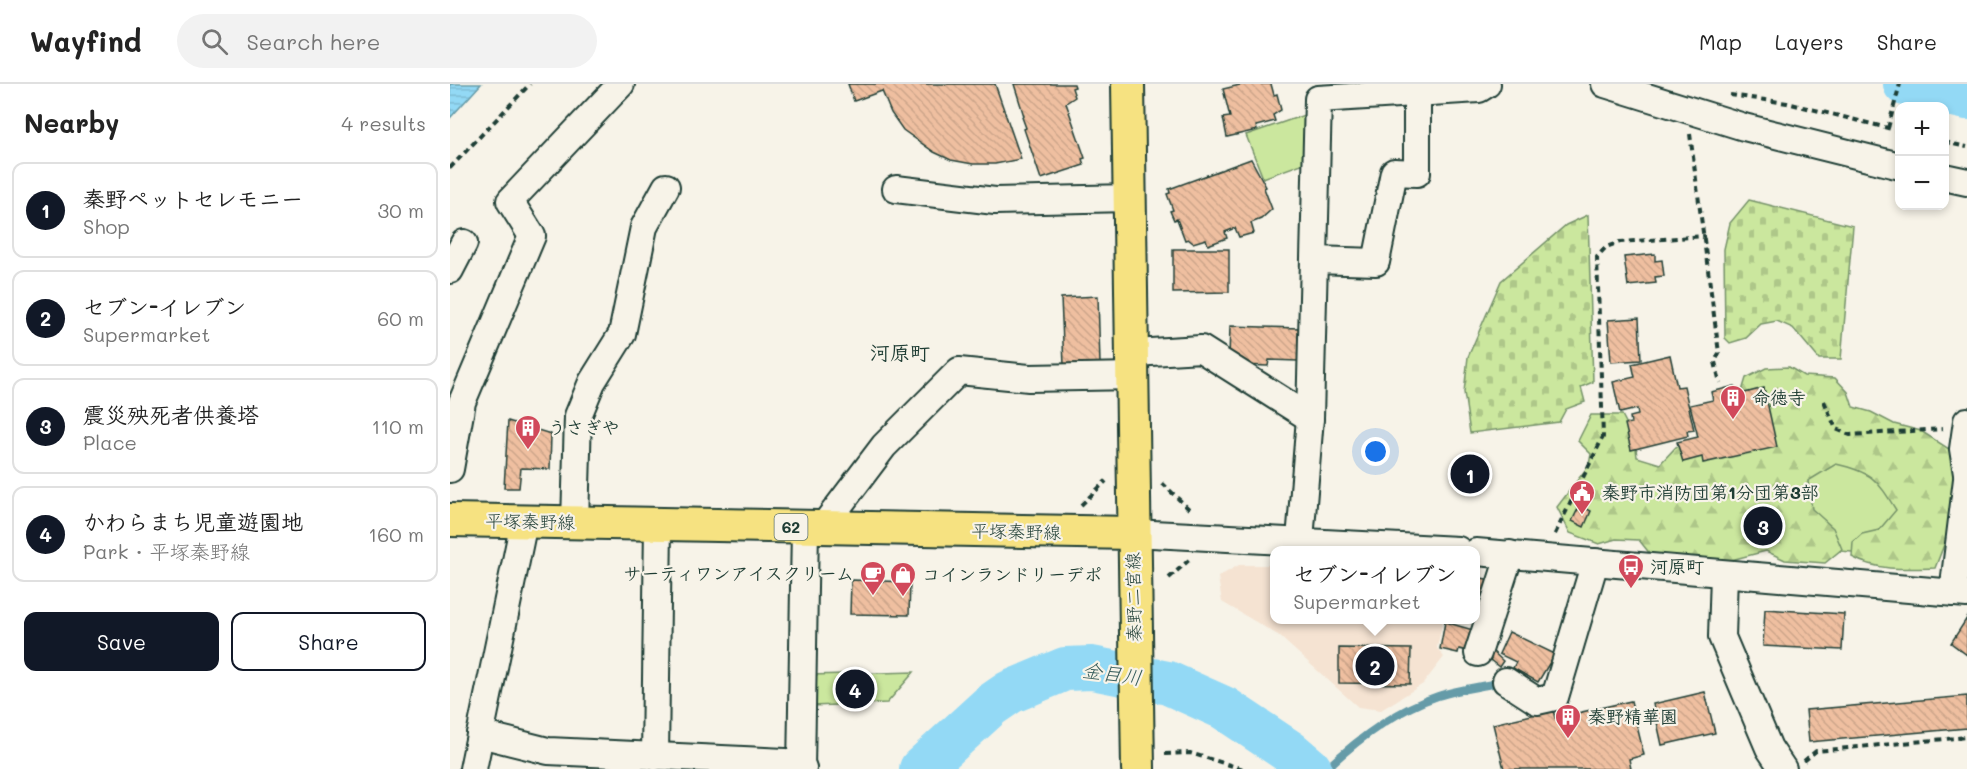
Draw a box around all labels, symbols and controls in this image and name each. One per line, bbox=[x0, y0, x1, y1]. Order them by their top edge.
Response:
search box bbox=[177, 14, 597, 68]
text: Wayfind bbox=[30, 23, 141, 59]
icon: search bbox=[198, 25, 231, 58]
text: Search here bbox=[246, 27, 380, 56]
text: Map bbox=[1699, 28, 1742, 55]
text: Layers bbox=[1775, 28, 1844, 55]
text: Share bbox=[1877, 28, 1937, 55]
map controls bbox=[1895, 102, 1949, 210]
button: + bbox=[1895, 102, 1949, 156]
text: Nearby bbox=[24, 106, 119, 140]
text: 4 results bbox=[341, 110, 426, 136]
button: − bbox=[1895, 156, 1949, 210]
text: 秦野ペットセレモニー bbox=[83, 184, 303, 213]
text: 1 bbox=[41, 197, 50, 223]
text: 30 m bbox=[378, 197, 424, 223]
text: Shop bbox=[83, 213, 130, 239]
text: セブン-イレブン bbox=[83, 292, 246, 321]
text: 2 bbox=[40, 305, 51, 331]
text: 60 m bbox=[377, 305, 424, 331]
text: Supermarket bbox=[83, 321, 210, 347]
district label: 河原町 bbox=[870, 339, 930, 365]
building icon: 命徳寺 bbox=[1718, 383, 1748, 421]
place label: 命徳寺 bbox=[1752, 385, 1806, 409]
text: 震災殃死者供養塔 bbox=[83, 400, 259, 429]
text: 3 bbox=[40, 413, 52, 439]
text: 110 m bbox=[371, 413, 424, 439]
building icon: うさぎや bbox=[513, 413, 543, 451]
place label: うさぎや bbox=[548, 415, 620, 439]
text: Place bbox=[83, 429, 137, 455]
your location bbox=[1361, 437, 1390, 466]
pin: 1 bbox=[1450, 452, 1490, 496]
public building icon: 秦野市消防団第1分団第3部 bbox=[1567, 478, 1597, 516]
place label: 秦野市消防団第1分団第3部 bbox=[1602, 480, 1819, 504]
pin: 3 bbox=[1744, 504, 1782, 548]
text: かわらまち児童遊園地 bbox=[83, 507, 303, 536]
street label: 平塚秦野線 bbox=[485, 508, 575, 534]
road number: 62 bbox=[774, 514, 808, 540]
street label: 平塚秦野線 bbox=[971, 518, 1061, 544]
text: 4 bbox=[39, 521, 52, 547]
text: 160 m bbox=[368, 521, 424, 547]
text: Park · 平塚秦野線 bbox=[83, 538, 250, 564]
popup bbox=[1270, 546, 1480, 624]
street label: 秦野二宮線 bbox=[1120, 552, 1146, 642]
bus stop icon: 河原町 bbox=[1616, 552, 1646, 590]
place label: 河原町 bbox=[1650, 554, 1704, 578]
cafe icon: サーティワンアイスクリーム bbox=[858, 559, 888, 597]
text: セブン-イレブン bbox=[1293, 559, 1457, 588]
shop icon: コインランドリーデポ bbox=[888, 560, 918, 598]
place label: サーティワンアイスクリーム bbox=[624, 561, 854, 585]
place label: コインランドリーデポ bbox=[922, 562, 1102, 586]
text: Supermarket bbox=[1293, 588, 1421, 614]
button: Save bbox=[24, 612, 219, 671]
button: Share bbox=[231, 612, 426, 671]
pin: 2 bbox=[1356, 644, 1394, 688]
water label: 金目川 bbox=[1081, 656, 1144, 690]
pin: 4 bbox=[836, 666, 874, 712]
building icon: 秦野精華園 bbox=[1553, 702, 1583, 740]
place label: 秦野精華園 bbox=[1588, 704, 1678, 728]

